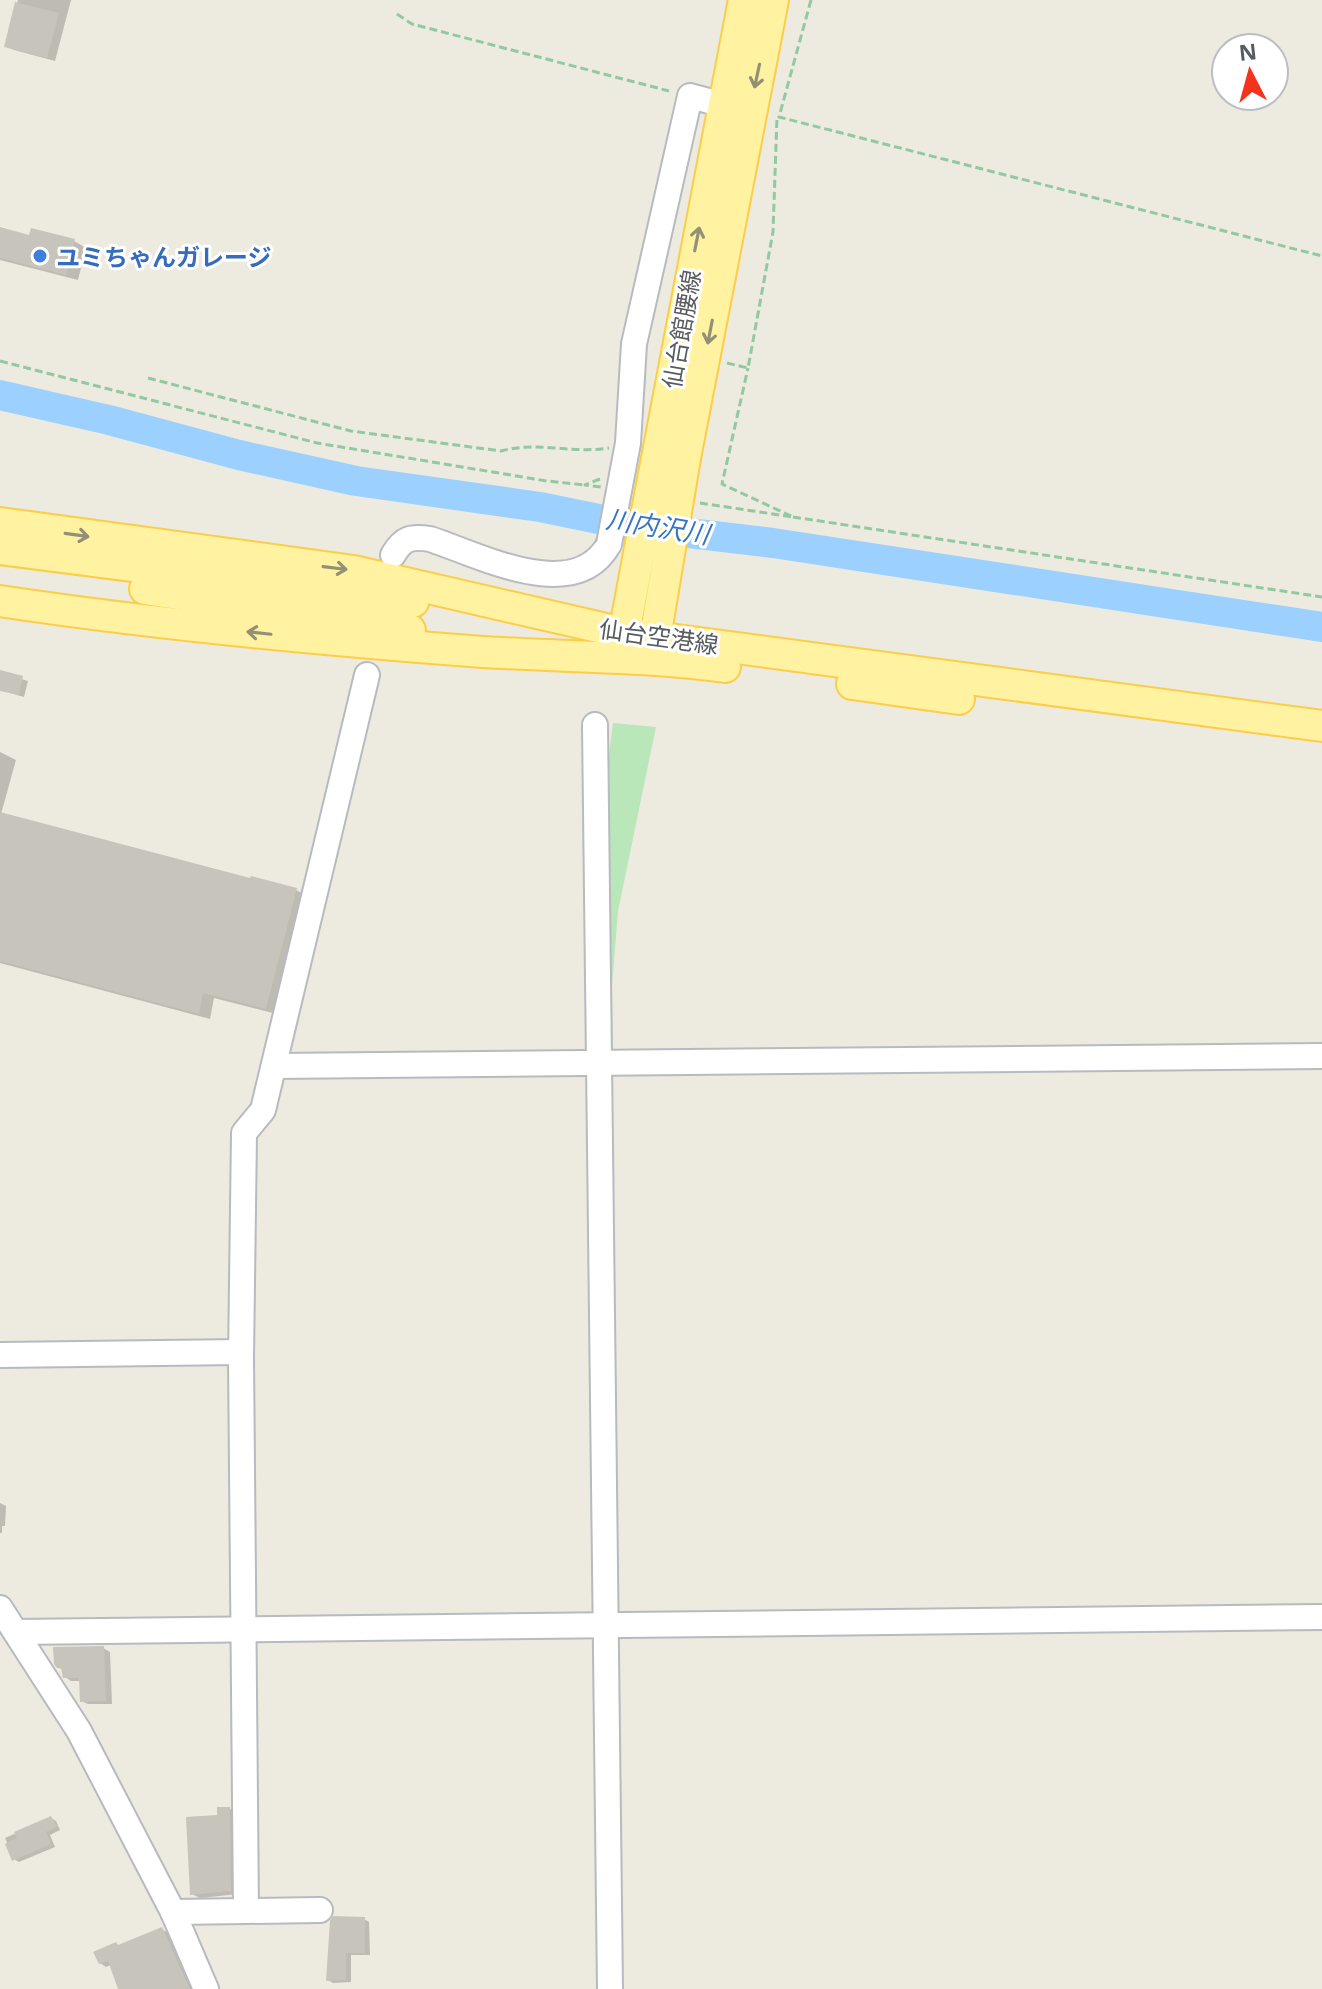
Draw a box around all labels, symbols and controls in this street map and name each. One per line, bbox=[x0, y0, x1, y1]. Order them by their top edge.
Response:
north arrow bbox=[1210, 32, 1290, 112]
text: N bbox=[1237, 35, 1258, 67]
one-way arrow bbox=[749, 63, 764, 89]
one-way arrow bbox=[691, 227, 706, 252]
place label: ユミちゃんガレージ bbox=[56, 240, 272, 273]
marker: ユミちゃんガレージ bbox=[31, 247, 49, 265]
street label: 仙台館腰線 bbox=[654, 267, 708, 391]
one-way arrow bbox=[701, 319, 716, 344]
water label: 川内沢川 bbox=[604, 500, 715, 552]
one-way arrow bbox=[64, 528, 89, 543]
one-way arrow bbox=[321, 561, 348, 576]
street label: 仙台空港線 bbox=[597, 611, 721, 661]
one-way arrow bbox=[246, 625, 273, 640]

